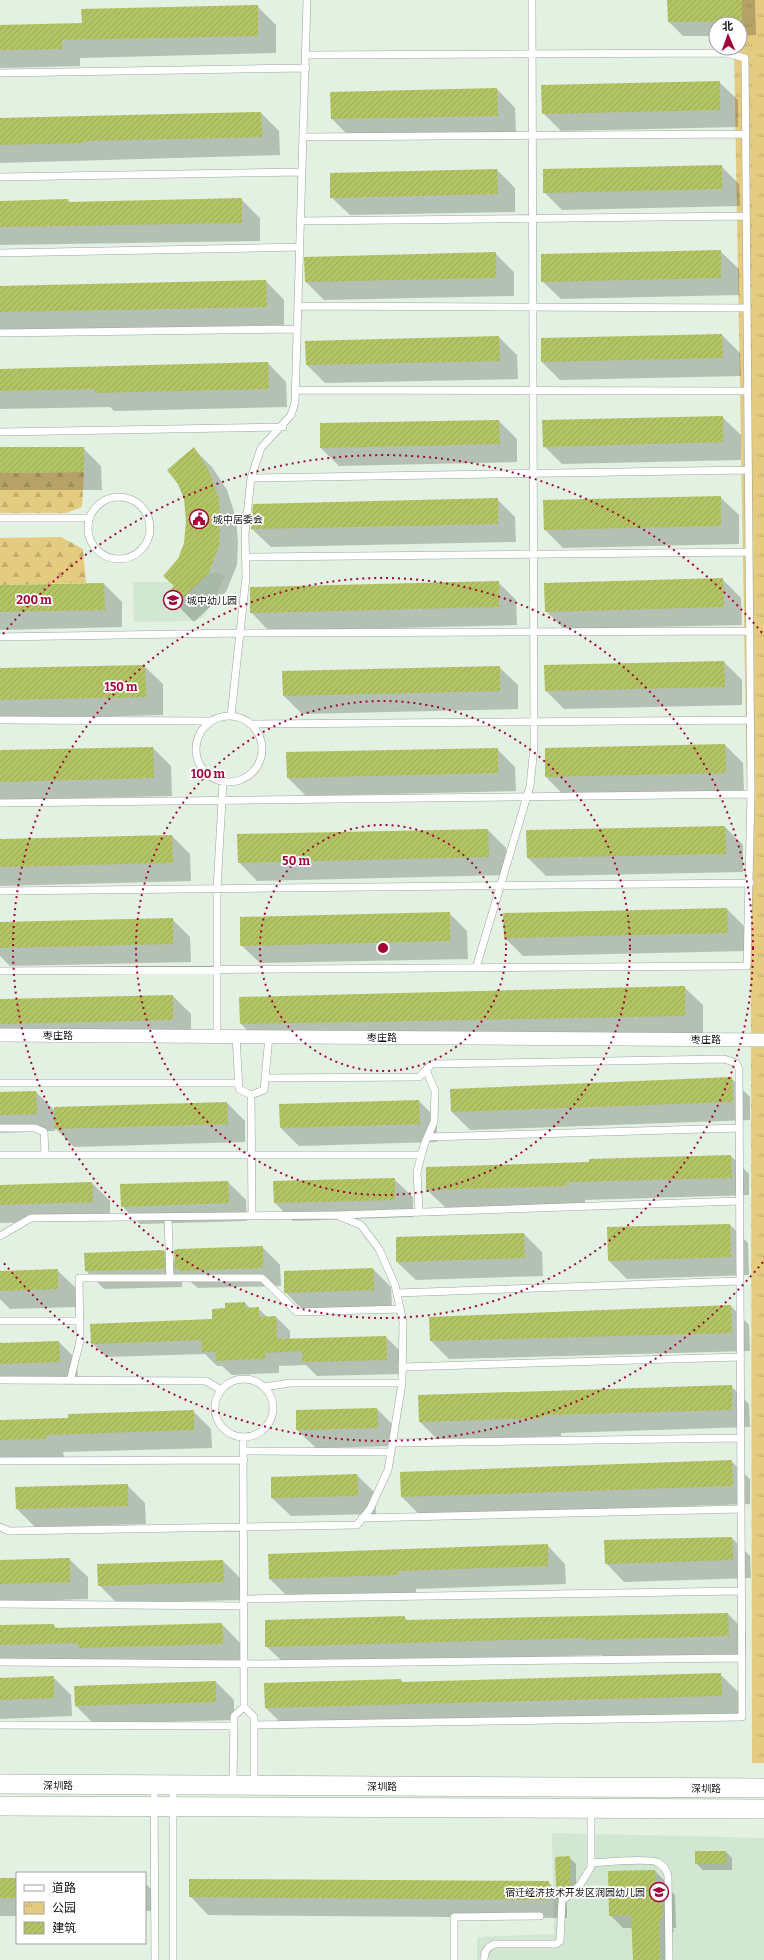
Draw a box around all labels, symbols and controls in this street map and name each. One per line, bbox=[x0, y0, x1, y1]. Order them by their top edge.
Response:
north arrow bbox=[708, 16, 748, 56]
text: 北 bbox=[722, 20, 733, 33]
public building icon: 城中居委会 bbox=[188, 508, 210, 530]
place label: 城中居委会 bbox=[213, 514, 263, 526]
school or university icon: 城中幼儿园 bbox=[162, 589, 184, 611]
text: 200 m bbox=[16, 593, 52, 607]
place label: 城中幼儿园 bbox=[187, 595, 237, 607]
text: 150 m bbox=[105, 680, 138, 694]
text: 100 m bbox=[191, 767, 226, 781]
text: 50 m bbox=[282, 854, 310, 868]
centre of rings bbox=[376, 941, 390, 955]
street label: 枣庄路 bbox=[42, 1030, 73, 1042]
street label: 枣庄路 bbox=[366, 1032, 397, 1044]
street label: 枣庄路 bbox=[690, 1034, 721, 1046]
street label: 深圳路 bbox=[43, 1780, 73, 1792]
street label: 深圳路 bbox=[367, 1781, 397, 1793]
street label: 深圳路 bbox=[691, 1783, 721, 1795]
legend bbox=[16, 1872, 146, 1944]
text: 道路 bbox=[52, 1881, 76, 1895]
school or university icon: 宿迁经济技术开发区润园幼儿园 bbox=[648, 1881, 670, 1903]
place label: 宿迁经济技术开发区润园幼儿园 bbox=[505, 1887, 645, 1899]
text: 公园 bbox=[52, 1901, 76, 1915]
text: 建筑 bbox=[52, 1921, 76, 1935]

